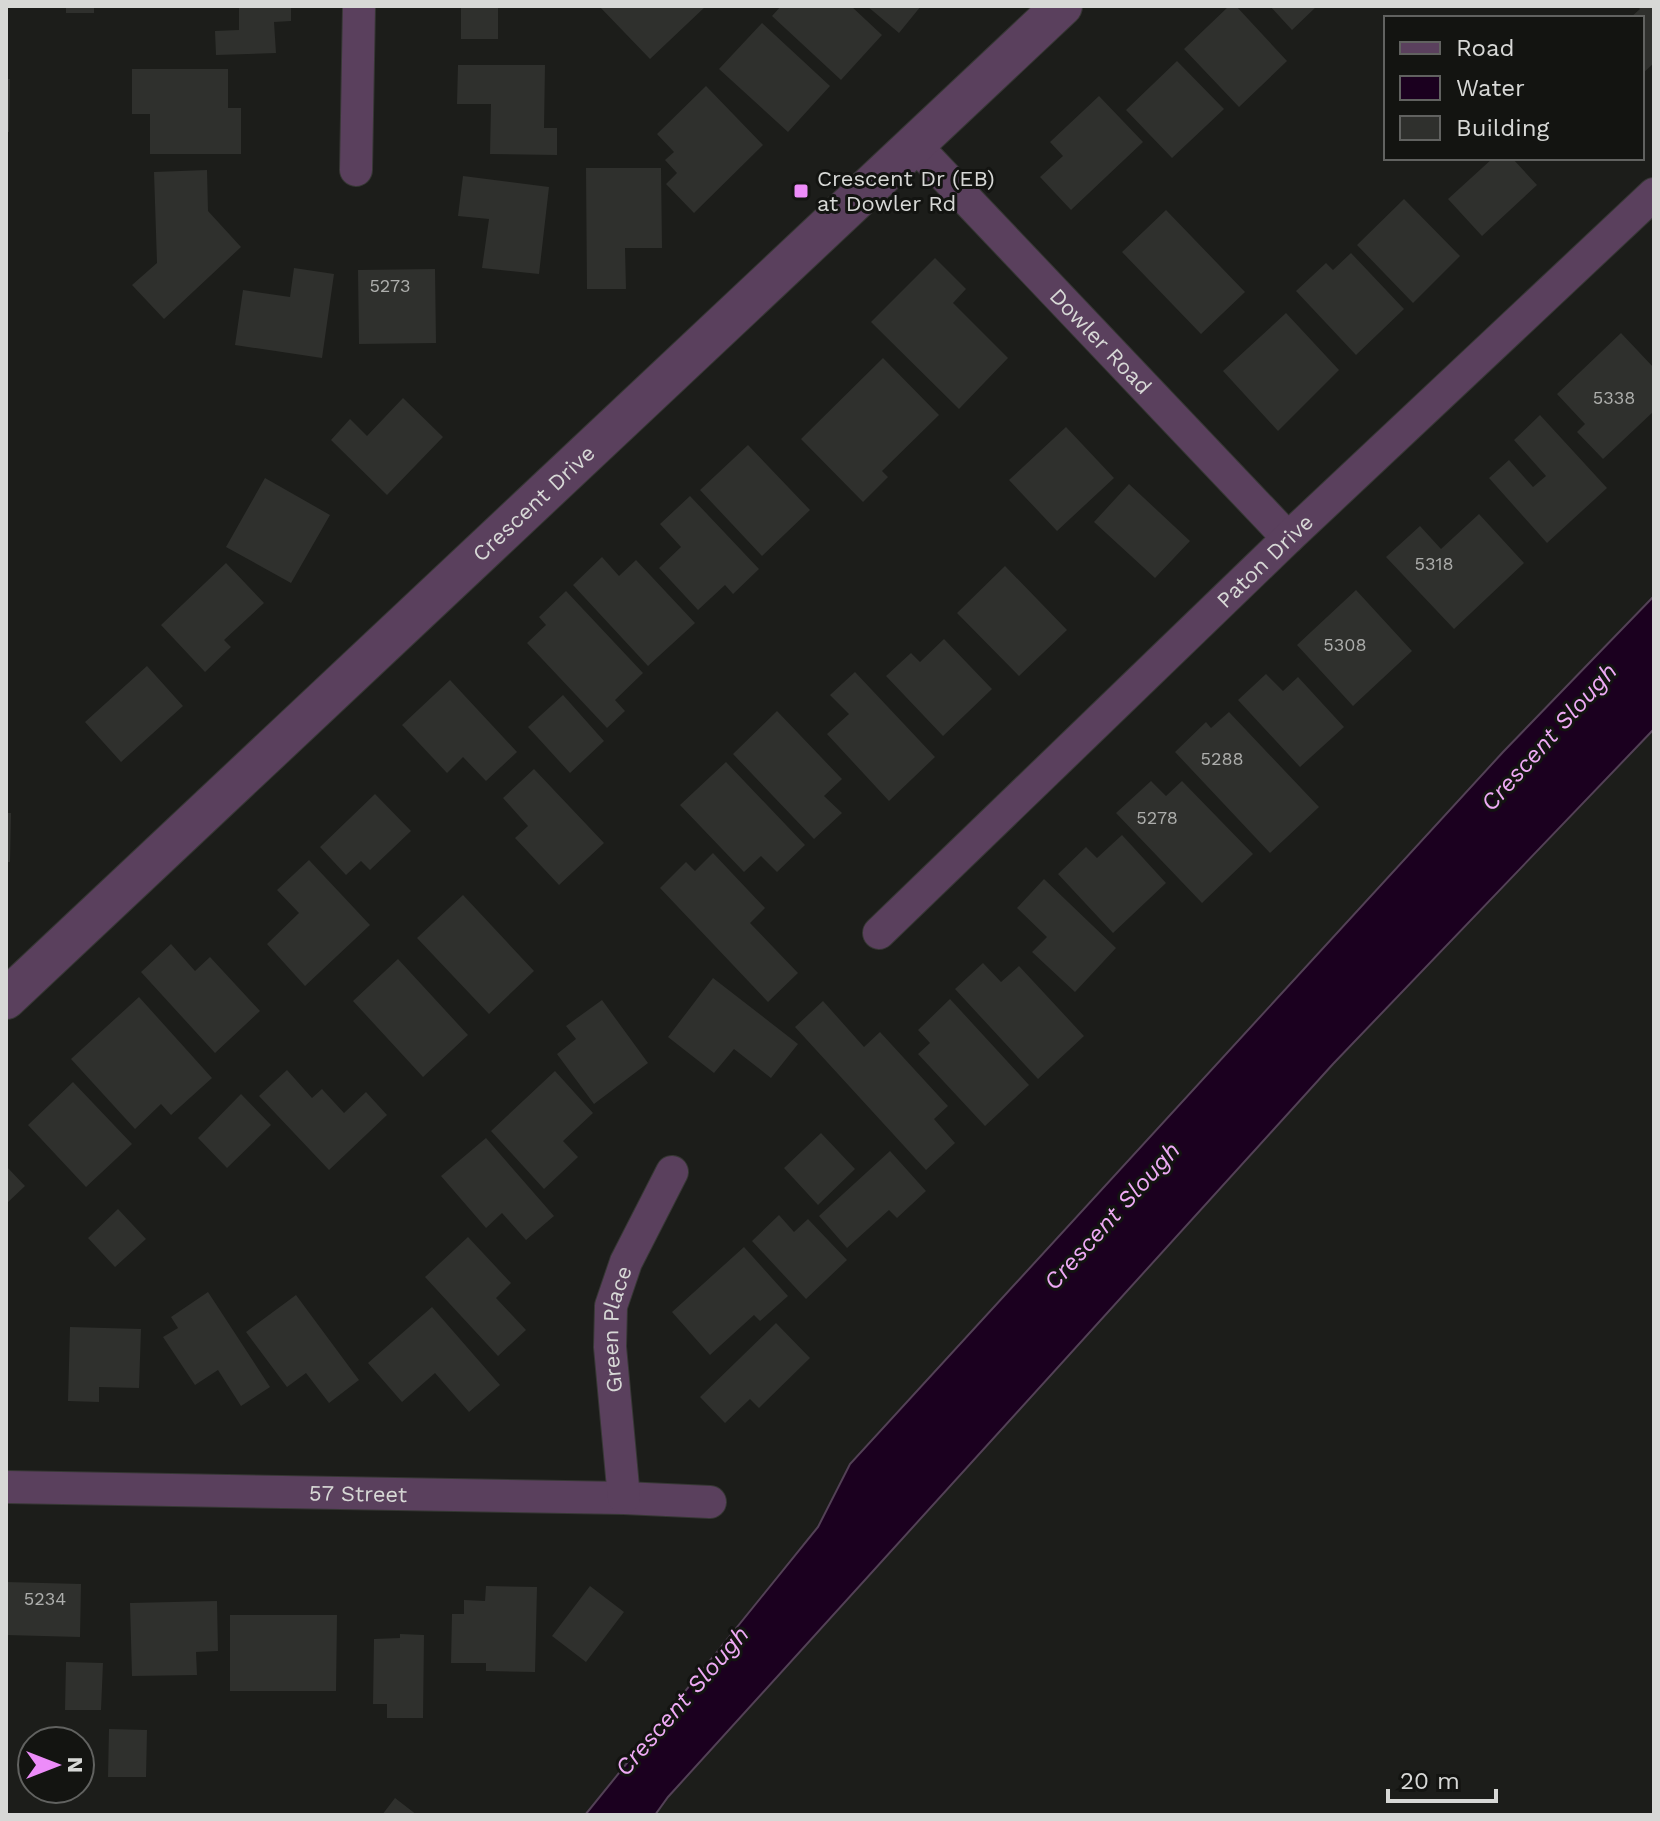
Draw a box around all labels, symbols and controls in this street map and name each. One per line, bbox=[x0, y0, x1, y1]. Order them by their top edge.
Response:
legend bbox=[1384, 16, 1644, 160]
text: Road bbox=[1456, 34, 1515, 62]
text: Water bbox=[1456, 74, 1525, 102]
text: Building bbox=[1456, 114, 1549, 142]
place label: Crescent Dr (EB) at Dowler Rd bbox=[817, 166, 995, 216]
marker: Crescent Dr (EB) at Dowler Rd bbox=[792, 182, 810, 200]
house number: 5273 bbox=[369, 275, 411, 296]
street label: Dowler Road bbox=[1045, 283, 1156, 399]
house number: 5338 bbox=[1593, 387, 1635, 408]
street label: Crescent Drive bbox=[468, 440, 600, 567]
street label: Paton Drive bbox=[1212, 509, 1318, 613]
house number: 5318 bbox=[1414, 553, 1454, 574]
house number: 5308 bbox=[1323, 634, 1367, 655]
water label: Crescent Slough bbox=[1475, 657, 1623, 817]
house number: 5288 bbox=[1200, 748, 1244, 769]
house number: 5278 bbox=[1136, 807, 1178, 828]
water label: Crescent Slough bbox=[1038, 1136, 1186, 1296]
street label: Green Place bbox=[598, 1263, 637, 1394]
street label: 57 Street bbox=[309, 1480, 407, 1507]
house number: 5234 bbox=[24, 1588, 66, 1609]
water label: Crescent Slough bbox=[609, 1620, 755, 1782]
north arrow bbox=[16, 1725, 96, 1805]
scale bar bbox=[1388, 1753, 1496, 1803]
text: N bbox=[63, 1757, 88, 1773]
text: 20 m bbox=[1400, 1767, 1460, 1795]

